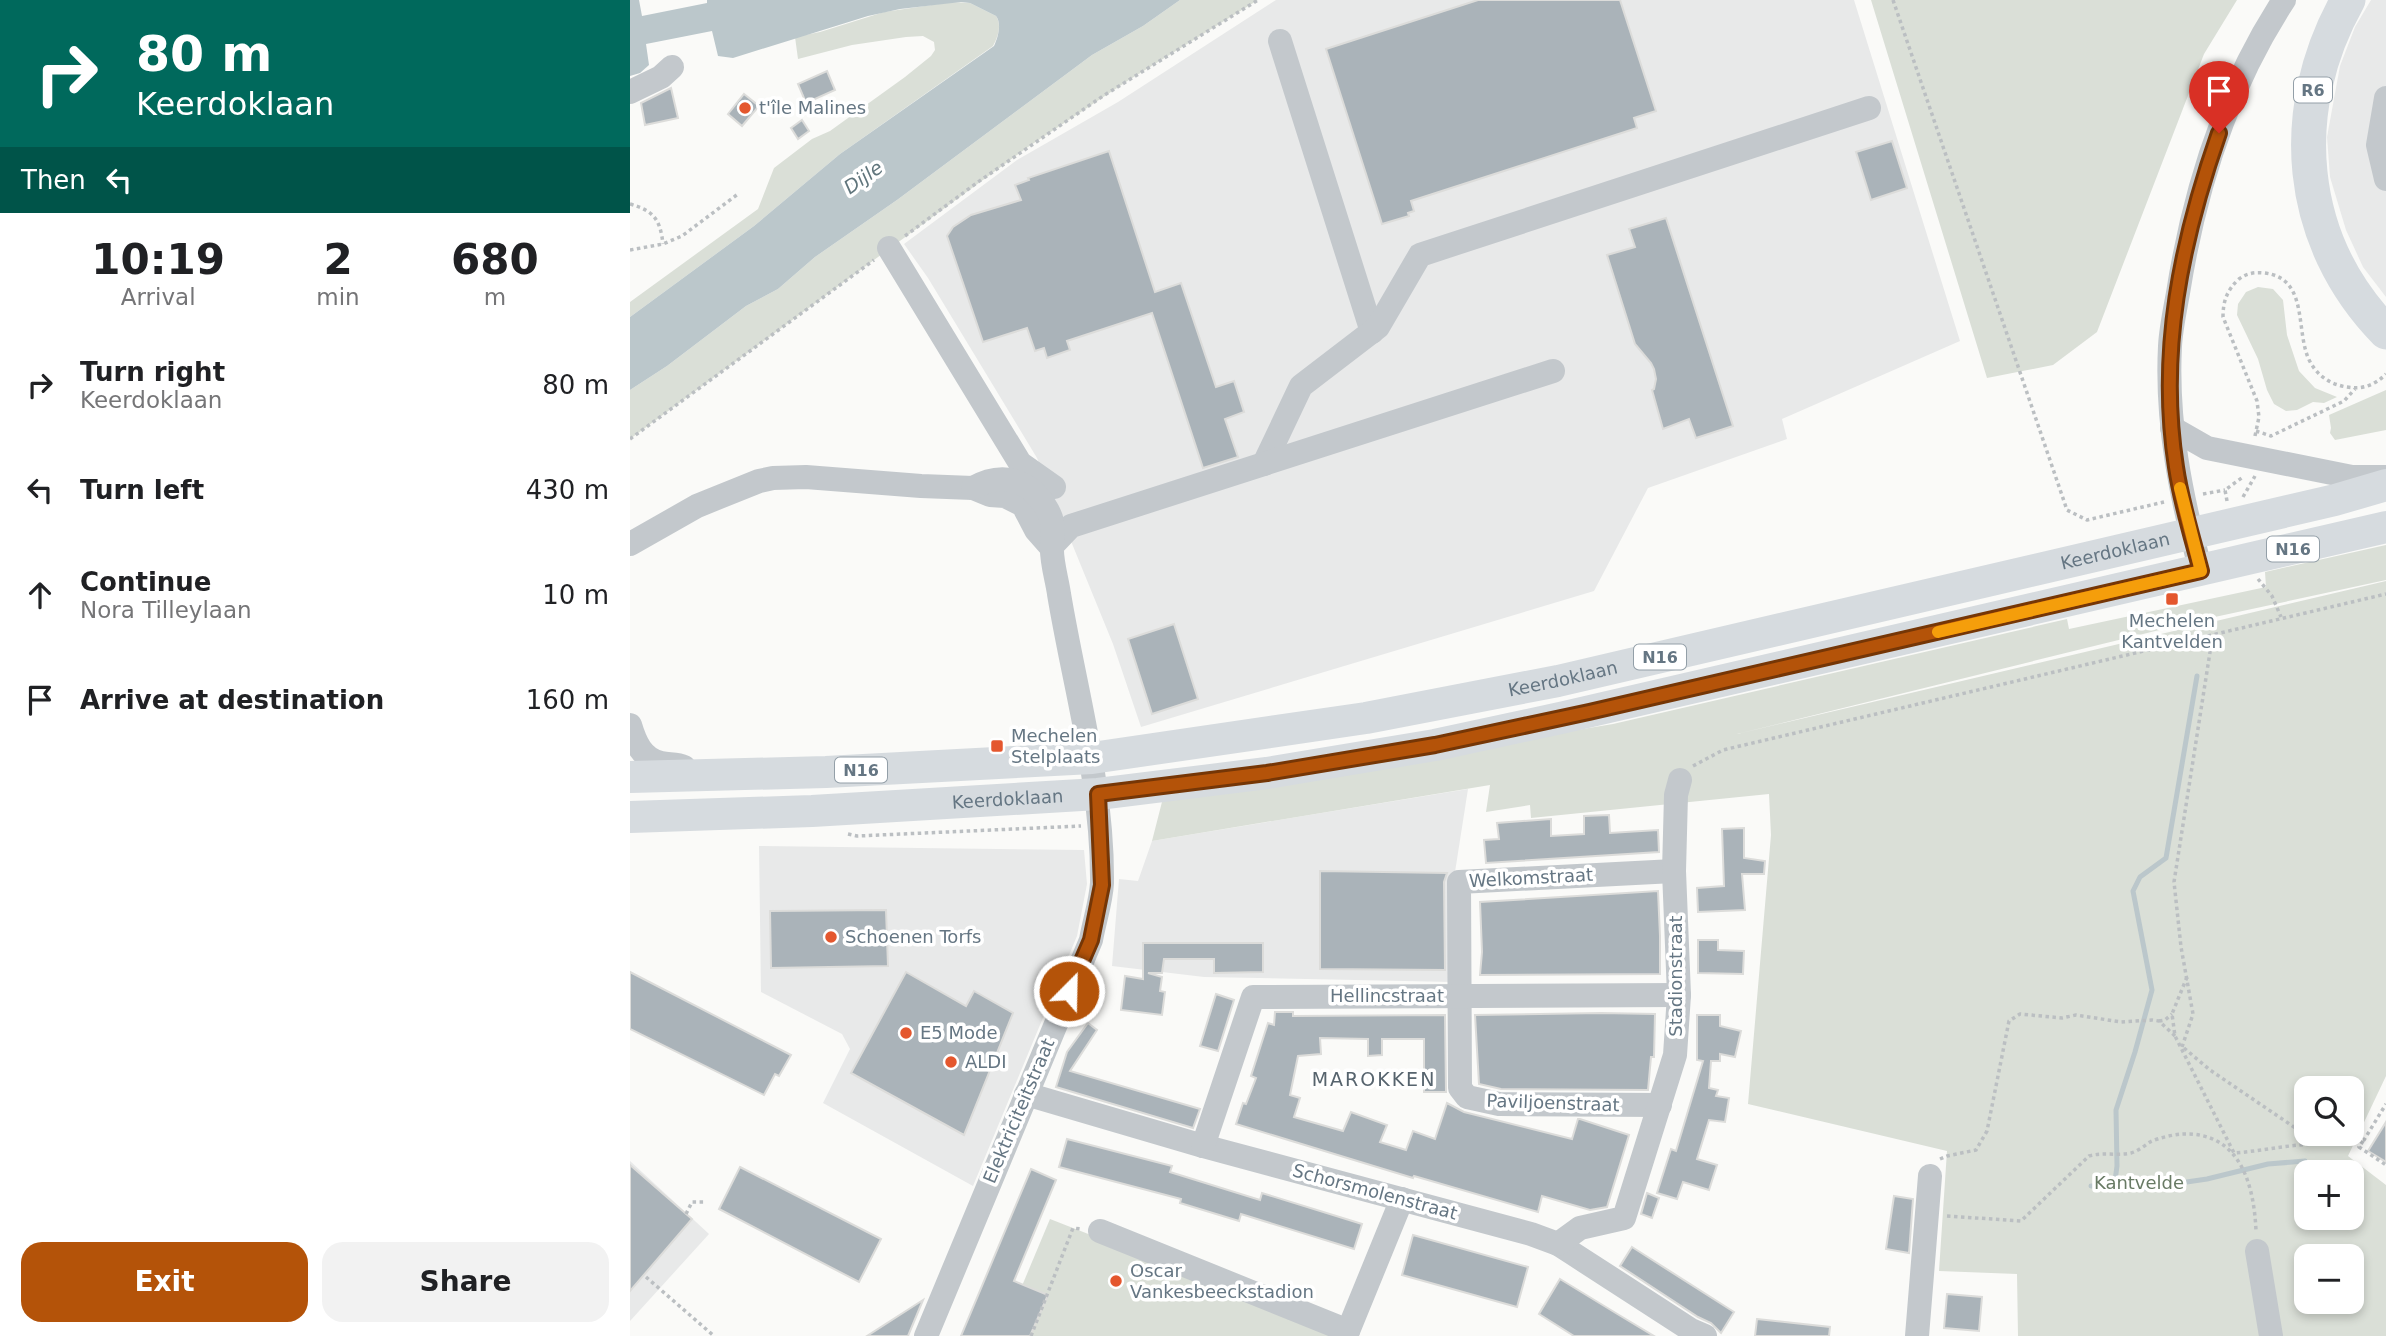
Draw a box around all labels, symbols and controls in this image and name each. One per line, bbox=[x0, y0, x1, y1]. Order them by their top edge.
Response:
text: 80 m bbox=[136, 26, 272, 83]
icon: right bbox=[21, 28, 112, 119]
pin bbox=[2189, 61, 2249, 133]
icon: arrive bbox=[2200, 72, 2238, 110]
road number: R6 bbox=[2294, 78, 2332, 102]
text: Keerdoklaan bbox=[136, 85, 334, 123]
place label: t'île Malines bbox=[759, 97, 866, 118]
marker: t'île Malines bbox=[737, 100, 753, 116]
water label: Dijle bbox=[839, 156, 887, 198]
icon: left bbox=[100, 161, 138, 199]
text: Then bbox=[21, 165, 86, 195]
text: 10:19 bbox=[91, 235, 225, 284]
text: 2 bbox=[323, 235, 353, 284]
text: 680 bbox=[451, 235, 539, 284]
text: Arrival bbox=[121, 284, 196, 310]
text: min bbox=[316, 284, 360, 310]
text: m bbox=[484, 284, 506, 310]
text: Turn right bbox=[80, 357, 225, 387]
icon: right bbox=[21, 366, 59, 404]
text: 80 m bbox=[542, 370, 609, 400]
text: Keerdoklaan bbox=[80, 387, 222, 413]
icon: left bbox=[21, 471, 59, 509]
text: Turn left bbox=[80, 475, 204, 505]
text: 430 m bbox=[526, 475, 609, 505]
street label: Keerdoklaan bbox=[2058, 528, 2172, 574]
road number: N16 bbox=[2267, 536, 2319, 562]
text: Continue bbox=[80, 567, 211, 597]
icon: ahead bbox=[21, 576, 59, 614]
text: 10 m bbox=[542, 580, 609, 610]
marker: Mechelen Kantvelden bbox=[2164, 591, 2180, 607]
text: Nora Tilleylaan bbox=[80, 597, 252, 623]
place label: Mechelen Kantvelden bbox=[2121, 610, 2223, 652]
road number: N16 bbox=[1634, 644, 1686, 670]
street label: Keerdoklaan bbox=[1506, 656, 1620, 700]
icon: arrive bbox=[21, 681, 59, 719]
text: Arrive at destination bbox=[80, 685, 384, 715]
text: 160 m bbox=[526, 685, 609, 715]
place label: Mechelen Stelplaats bbox=[1011, 725, 1100, 767]
marker: Mechelen Stelplaats bbox=[989, 738, 1005, 754]
road number: N16 bbox=[835, 758, 887, 782]
street label: Keerdoklaan bbox=[951, 785, 1064, 813]
street label: Welkomstraat bbox=[1468, 864, 1593, 891]
street label: Stadionstraat bbox=[1665, 915, 1686, 1037]
place label: Schoenen Torfs bbox=[845, 926, 982, 947]
marker: Schoenen Torfs bbox=[823, 929, 839, 945]
position arrow bbox=[1032, 954, 1106, 1028]
street label: Hellincstraat bbox=[1330, 985, 1444, 1006]
place label: E5 Mode bbox=[920, 1022, 998, 1043]
marker: E5 Mode bbox=[898, 1025, 914, 1041]
street label: Elektriciteitstraat bbox=[979, 1035, 1059, 1186]
place label: ALDI bbox=[965, 1051, 1007, 1072]
marker: ALDI bbox=[943, 1054, 959, 1070]
district label: MAROKKEN bbox=[1312, 1068, 1436, 1090]
map controls bbox=[2294, 1076, 2364, 1314]
button: search bbox=[2294, 1076, 2364, 1146]
street label: Paviljoenstraat bbox=[1486, 1090, 1620, 1115]
street label: Schorsmolenstraat bbox=[1291, 1159, 1460, 1224]
button: + bbox=[2294, 1160, 2364, 1230]
park label: Kantvelde bbox=[2094, 1172, 2184, 1193]
button: Exit bbox=[21, 1242, 308, 1322]
button: Share bbox=[322, 1242, 609, 1322]
button: − bbox=[2294, 1244, 2364, 1314]
place label: Oscar Vankesbeeckstadion bbox=[1130, 1260, 1314, 1302]
marker: Oscar Vankesbeeckstadion bbox=[1108, 1273, 1124, 1289]

